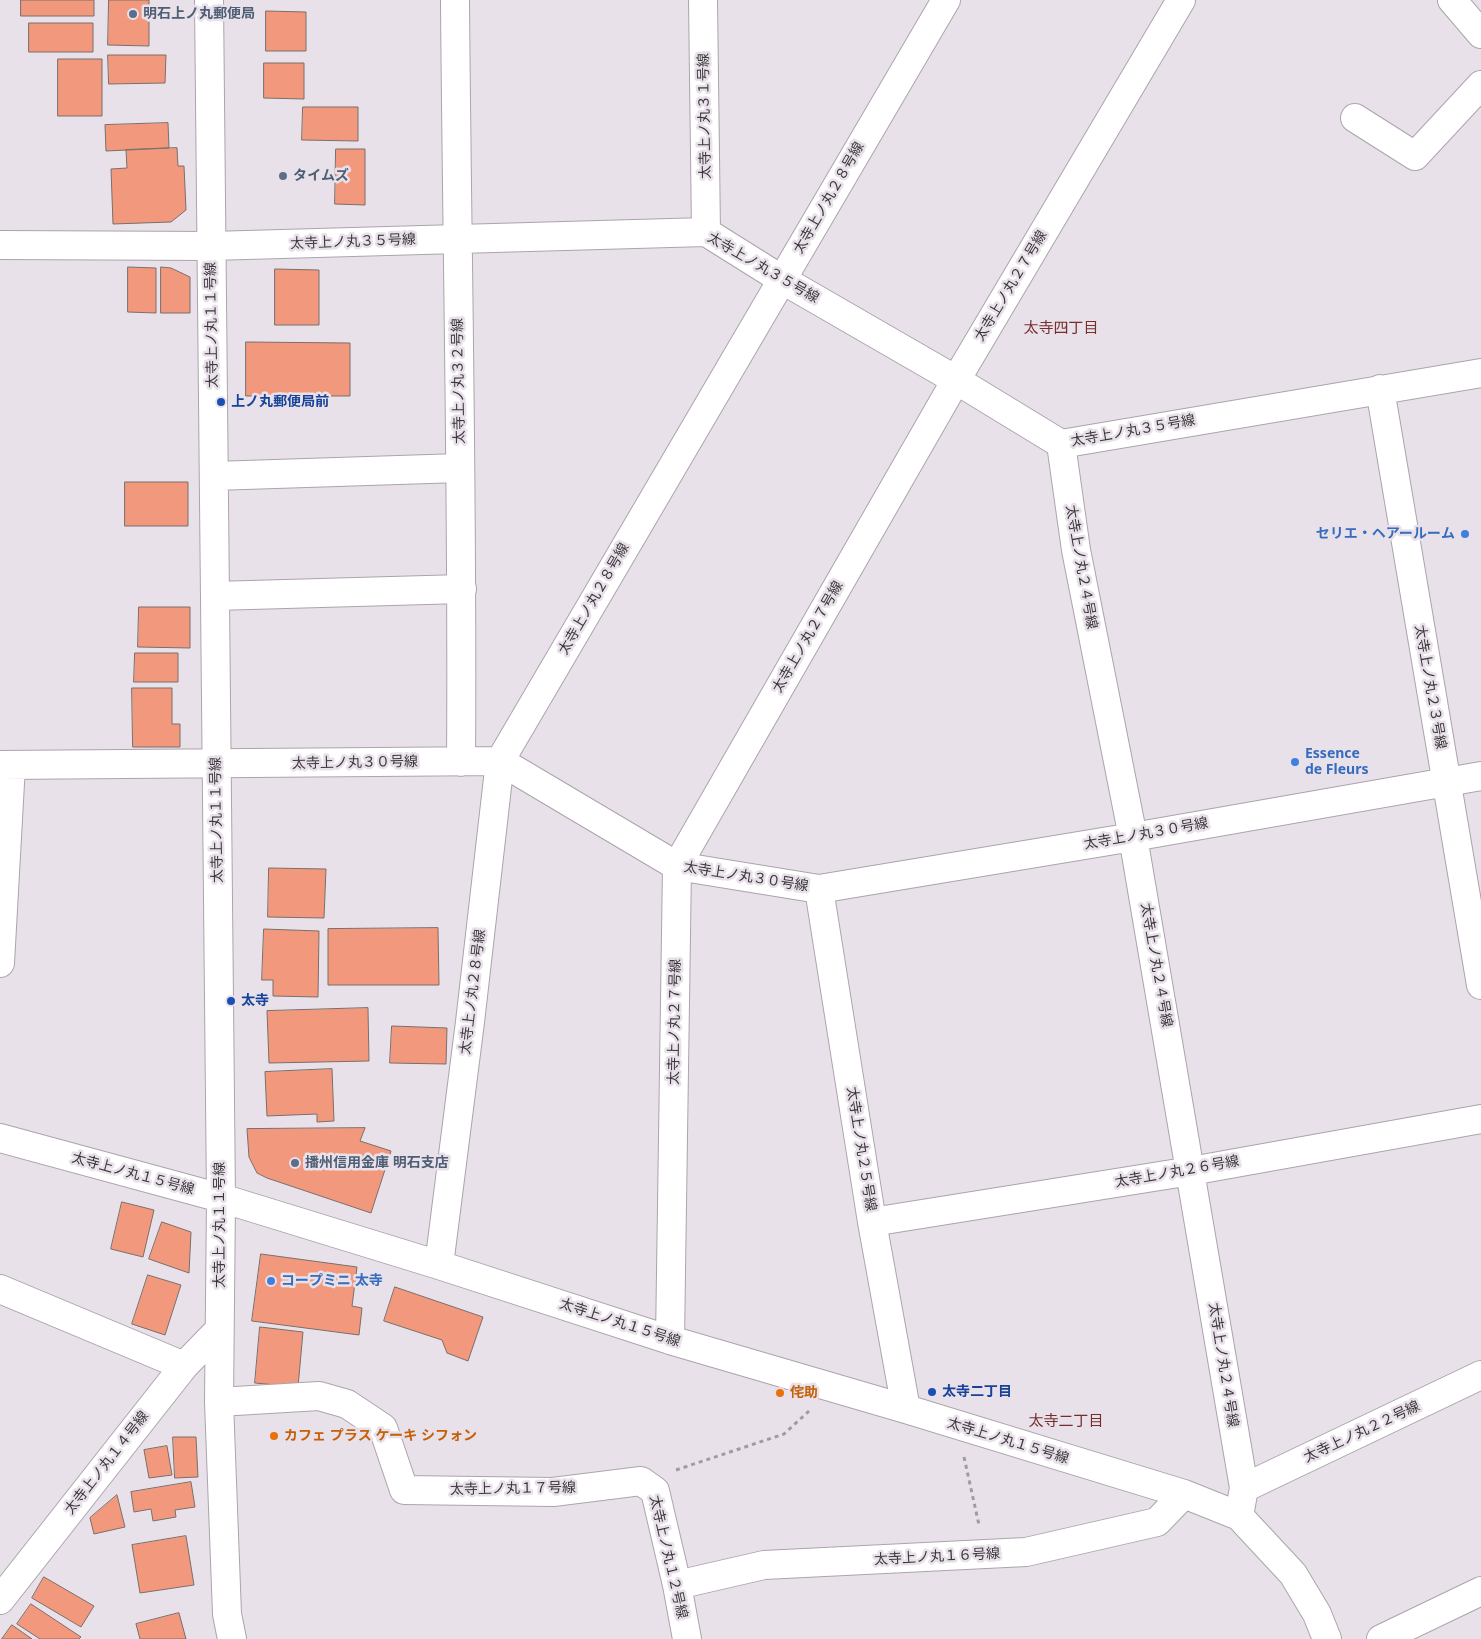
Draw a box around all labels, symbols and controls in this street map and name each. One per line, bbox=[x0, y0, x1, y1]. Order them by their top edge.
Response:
place label: 明石上ノ丸郵便局 bbox=[143, 6, 255, 22]
marker: 明石上ノ丸郵便局 bbox=[127, 8, 139, 20]
street label: 太寺上ノ丸３１号線 bbox=[696, 53, 714, 179]
street label: 太寺上ノ丸２８号線 bbox=[790, 139, 868, 257]
place label: タイムズ bbox=[293, 168, 349, 184]
marker: タイムズ bbox=[277, 170, 289, 182]
street label: 太寺上ノ丸２７号線 bbox=[971, 228, 1051, 344]
street label: 太寺上ノ丸３５号線 bbox=[704, 229, 822, 307]
street label: 太寺上ノ丸３５号線 bbox=[290, 231, 416, 253]
street label: 太寺上ノ丸１１号線 bbox=[203, 262, 221, 388]
street label: 太寺上ノ丸３２号線 bbox=[450, 318, 468, 444]
district label: 太寺四丁目 bbox=[1024, 320, 1098, 338]
place label: 上ノ丸郵便局前 bbox=[231, 394, 329, 410]
marker: 上ノ丸郵便局前 bbox=[215, 396, 227, 408]
street label: 太寺上ノ丸３５号線 bbox=[1069, 412, 1197, 450]
street label: 太寺上ノ丸２４号線 bbox=[1062, 503, 1100, 631]
place label: セリエ・ヘアールーム bbox=[1316, 526, 1455, 542]
marker: セリエ・ヘアールーム bbox=[1459, 528, 1471, 540]
street label: 太寺上ノ丸２８号線 bbox=[555, 540, 633, 658]
street label: 太寺上ノ丸２７号線 bbox=[769, 578, 847, 696]
street label: 太寺上ノ丸２３号線 bbox=[1411, 623, 1449, 751]
place label: Essence de Fleurs bbox=[1305, 746, 1368, 779]
street label: 太寺上ノ丸３０号線 bbox=[292, 754, 418, 772]
marker: Essence de Fleurs bbox=[1289, 756, 1301, 768]
street label: 太寺上ノ丸１１号線 bbox=[208, 757, 226, 883]
street label: 太寺上ノ丸３０号線 bbox=[1082, 815, 1210, 853]
street label: 太寺上ノ丸３０号線 bbox=[682, 859, 810, 895]
street label: 太寺上ノ丸２４号線 bbox=[1137, 901, 1175, 1029]
street label: 太寺上ノ丸２８号線 bbox=[457, 928, 489, 1056]
street label: 太寺上ノ丸２７号線 bbox=[666, 959, 684, 1085]
place label: 太寺 bbox=[241, 993, 269, 1009]
marker: 太寺 bbox=[225, 995, 237, 1007]
street label: 太寺上ノ丸２５号線 bbox=[843, 1085, 879, 1213]
street label: 太寺上ノ丸１５号線 bbox=[70, 1150, 196, 1198]
street label: 太寺上ノ丸２６号線 bbox=[1113, 1153, 1241, 1191]
place label: 播州信用金庫 明石支店 bbox=[305, 1155, 449, 1171]
marker: 播州信用金庫 明石支店 bbox=[289, 1157, 301, 1169]
street label: 太寺上ノ丸１１号線 bbox=[212, 1162, 228, 1288]
place label: コープミニ 太寺 bbox=[281, 1273, 383, 1289]
marker: コープミニ 太寺 bbox=[265, 1275, 277, 1287]
street label: 太寺上ノ丸１５号線 bbox=[557, 1296, 683, 1350]
street label: 太寺上ノ丸２４号線 bbox=[1205, 1301, 1241, 1429]
place label: 太寺二丁目 bbox=[942, 1384, 1012, 1400]
place label: 侘助 bbox=[790, 1385, 818, 1401]
marker: 太寺二丁目 bbox=[926, 1386, 938, 1398]
marker: 侘助 bbox=[774, 1387, 786, 1399]
street label: 太寺上ノ丸２２号線 bbox=[1301, 1398, 1423, 1466]
street label: 太寺上ノ丸１４号線 bbox=[62, 1408, 152, 1518]
district label: 太寺二丁目 bbox=[1029, 1413, 1103, 1431]
street label: 太寺上ノ丸１５号線 bbox=[945, 1415, 1071, 1467]
place label: カフェ プラス ケーキ シフォン bbox=[284, 1428, 477, 1444]
marker: カフェ プラス ケーキ シフォン bbox=[268, 1430, 280, 1442]
street label: 太寺上ノ丸１７号線 bbox=[450, 1480, 576, 1498]
street label: 太寺上ノ丸１２号線 bbox=[646, 1494, 690, 1620]
street label: 太寺上ノ丸１６号線 bbox=[874, 1545, 1000, 1569]

